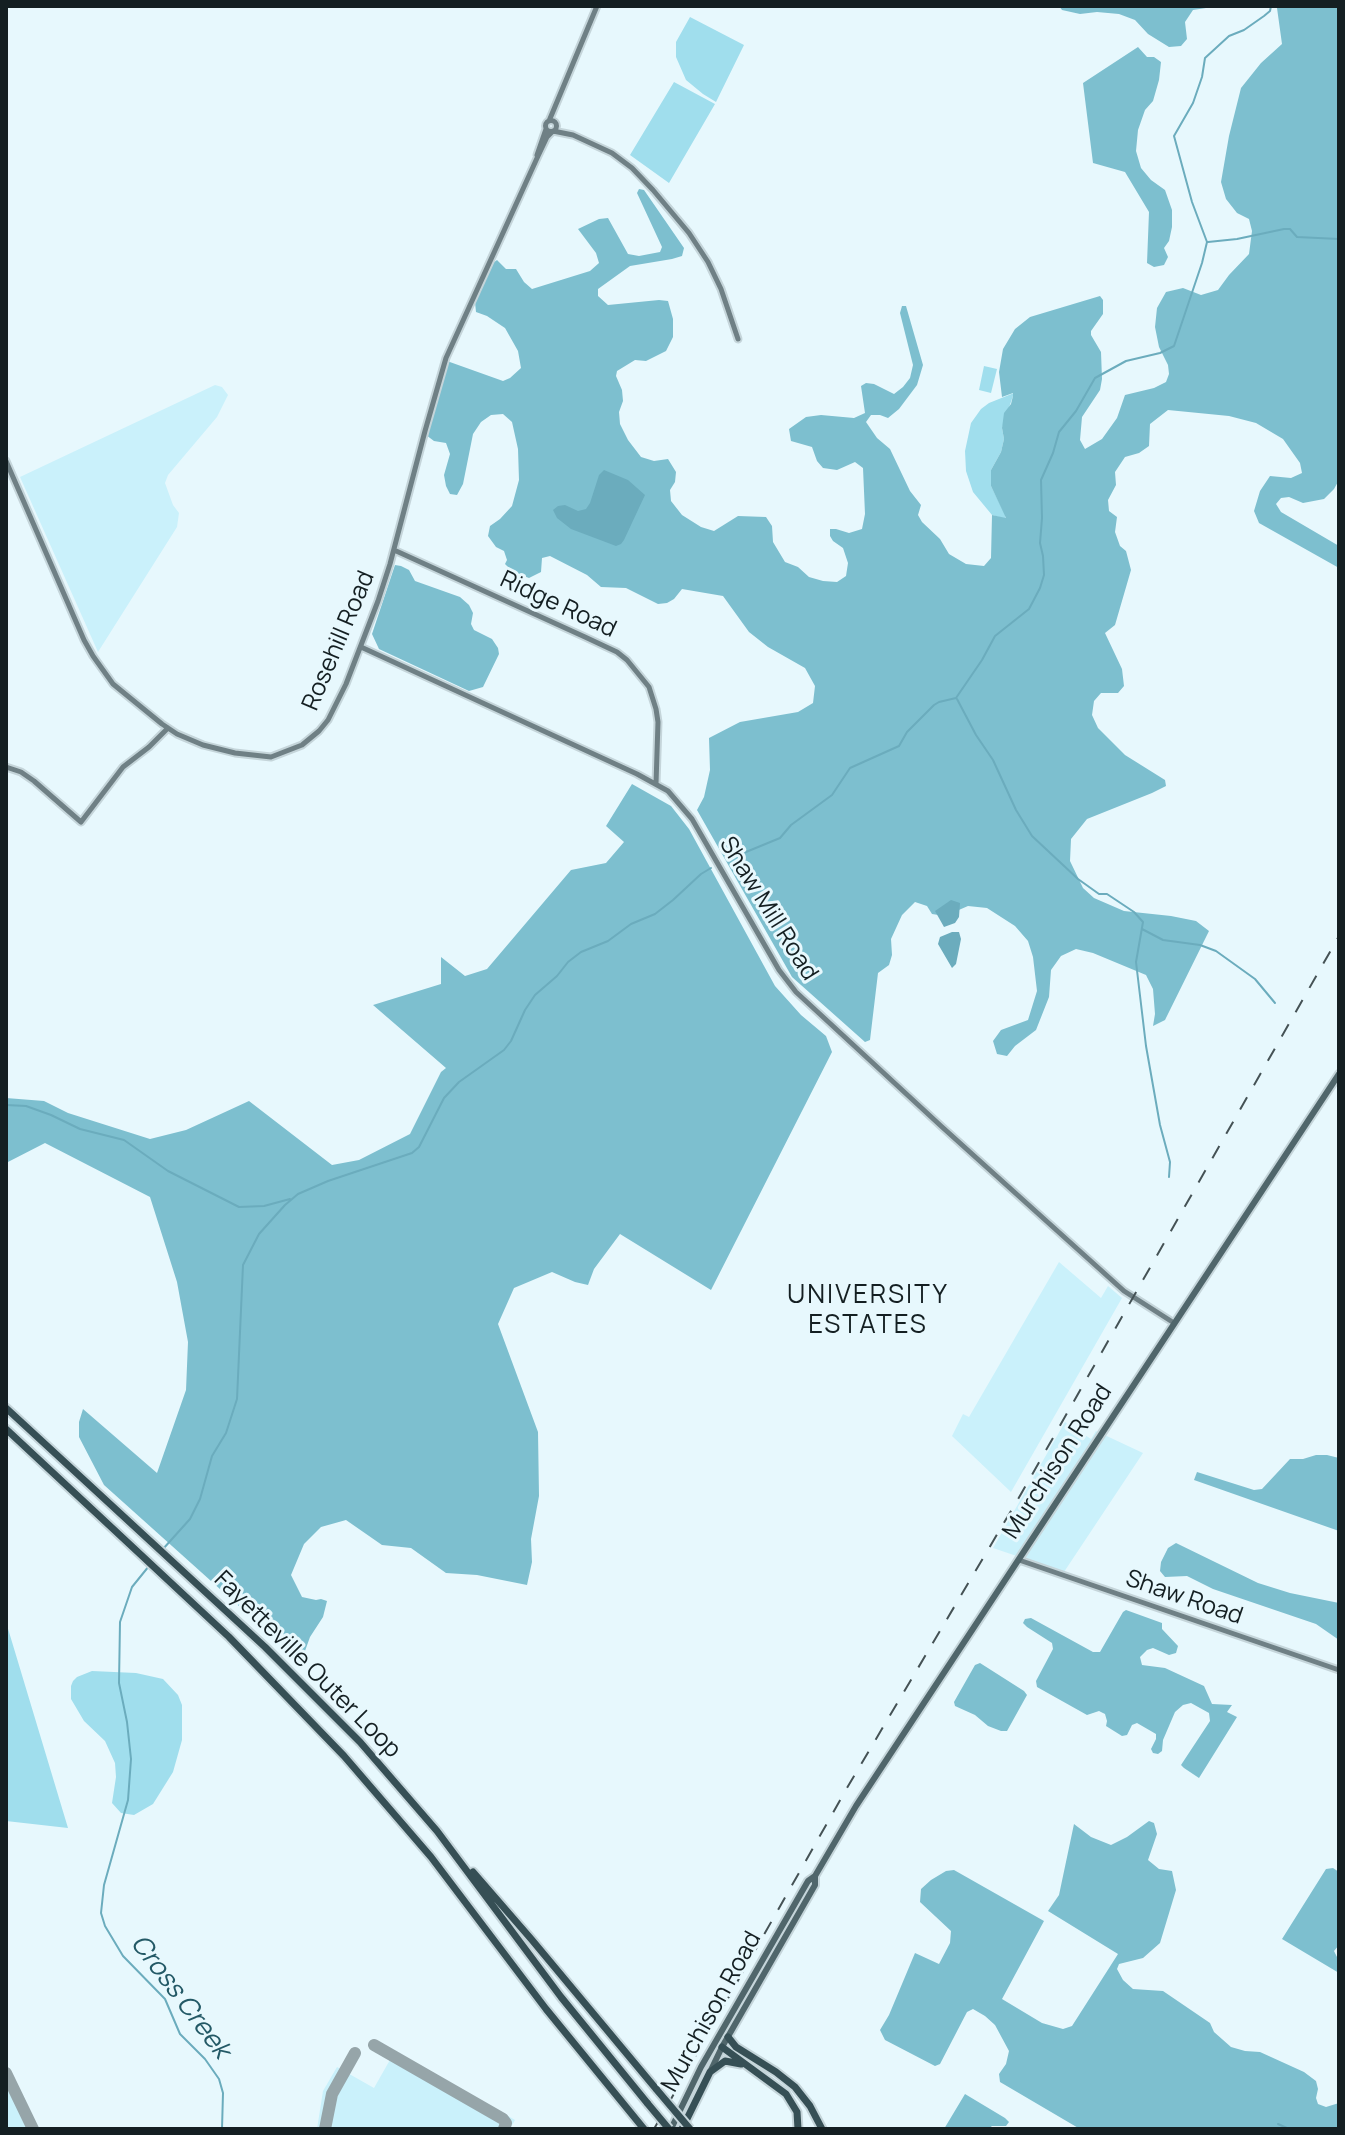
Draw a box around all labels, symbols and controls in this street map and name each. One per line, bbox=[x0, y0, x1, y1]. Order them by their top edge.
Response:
street label: Ridge Road bbox=[495, 566, 621, 644]
street label: Rosehill Road bbox=[297, 567, 381, 715]
street label: Shaw Mill Road bbox=[712, 832, 824, 986]
district label: UNIVERSITY ESTATES bbox=[787, 1280, 949, 1342]
street label: Murchison Road bbox=[997, 1379, 1119, 1545]
street label: Fayetteville Outer Loop bbox=[207, 1565, 407, 1765]
street label: Shaw Road bbox=[1122, 1565, 1246, 1631]
street label: Murchison Road bbox=[656, 1927, 768, 2097]
water label: Cross Creek bbox=[123, 1929, 237, 2065]

